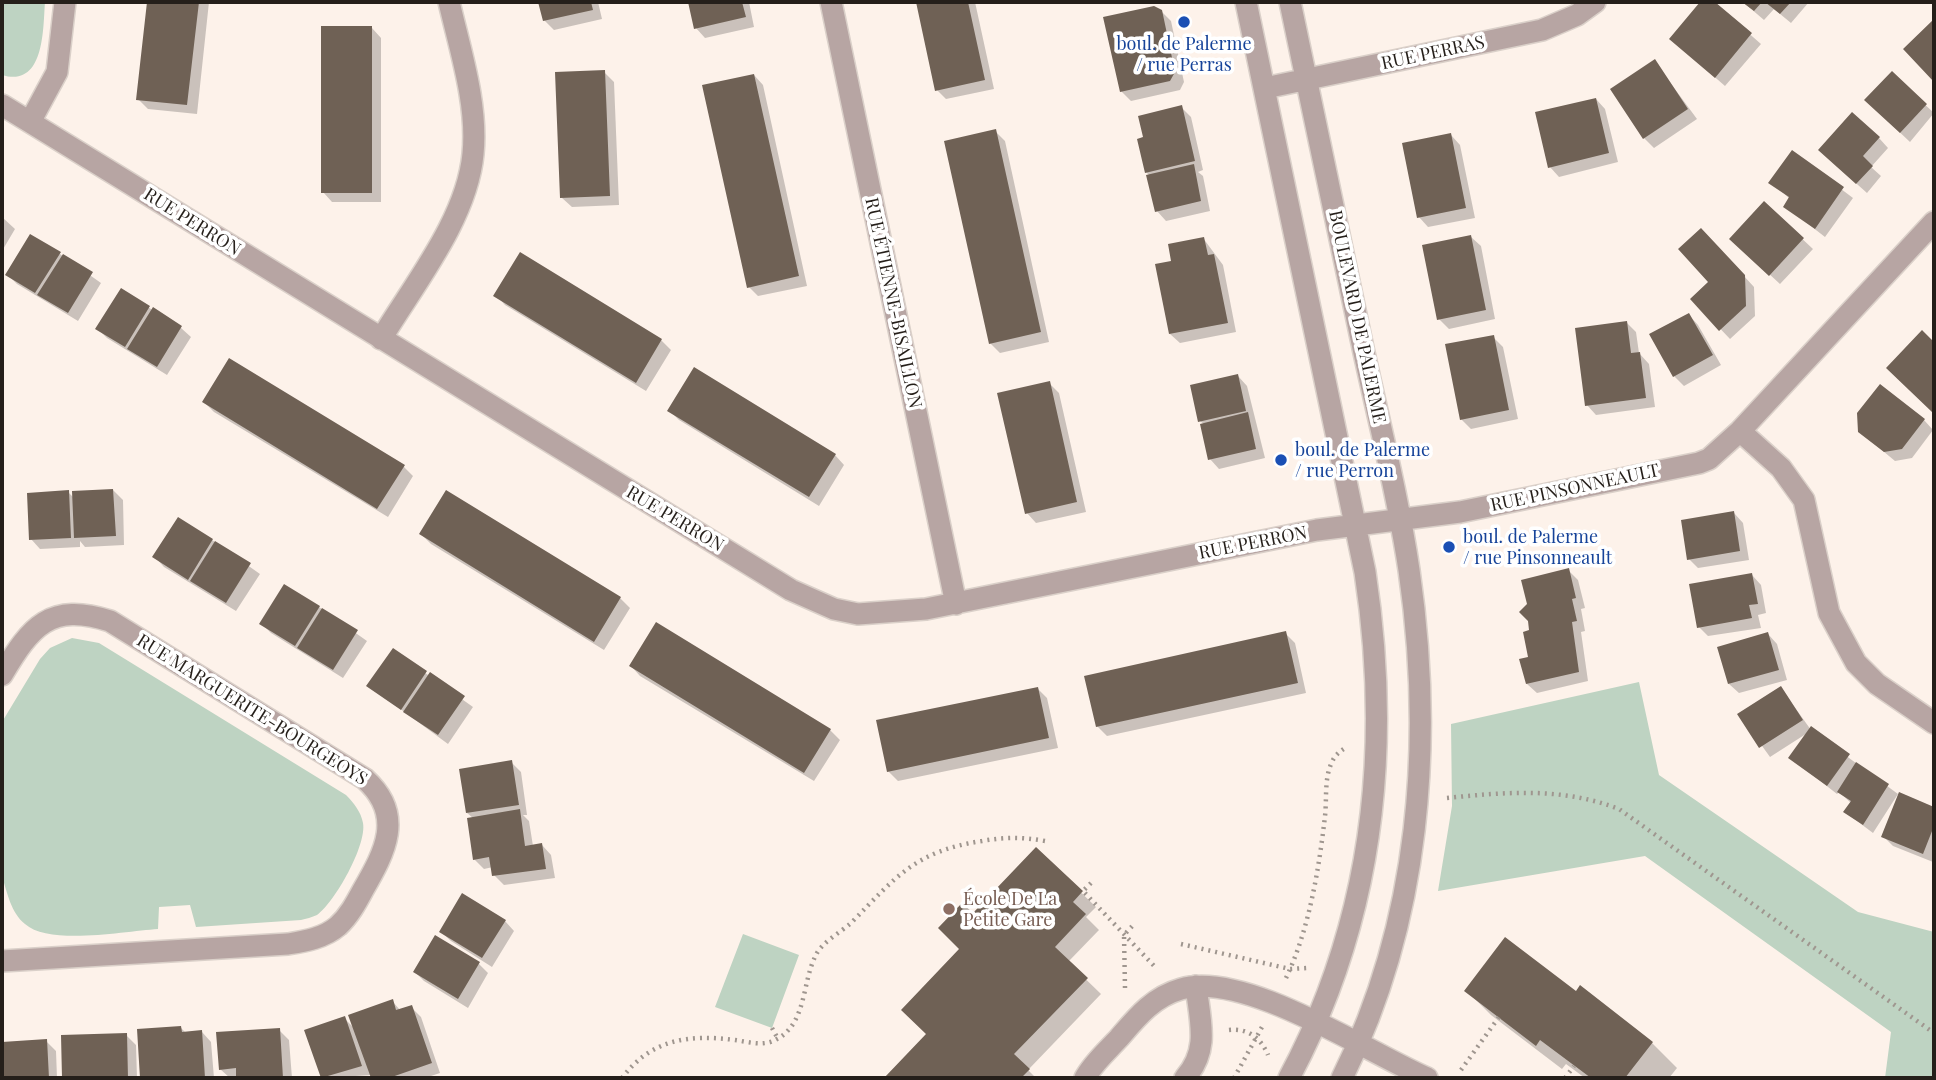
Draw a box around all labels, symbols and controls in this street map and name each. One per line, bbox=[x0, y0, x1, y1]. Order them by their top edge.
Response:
marker: boul. de Palerme / rue Perras bbox=[1176, 14, 1192, 30]
street label: RUE PERRAS bbox=[1379, 32, 1487, 74]
place label: boul. de Palerme / rue Perras bbox=[1116, 33, 1252, 76]
street label: RUE PERRON bbox=[140, 184, 244, 260]
street label: RUE ÉTIENNE-BISAILLON bbox=[860, 196, 926, 410]
street label: BOULEVARD DE PALERME bbox=[1324, 208, 1390, 426]
place label: boul. de Palerme / rue Perron bbox=[1295, 439, 1430, 482]
marker: boul. de Palerme / rue Perron bbox=[1273, 452, 1289, 468]
street label: RUE PINSONNEAULT bbox=[1489, 460, 1661, 516]
street label: RUE PERRON bbox=[622, 481, 728, 557]
street label: RUE PERRON bbox=[1197, 522, 1309, 564]
place label: boul. de Palerme / rue Pinsonneault bbox=[1463, 526, 1612, 568]
marker: boul. de Palerme / rue Pinsonneault bbox=[1441, 539, 1457, 555]
street label: RUE MARGUERITE-BOURGEOYS bbox=[133, 630, 371, 790]
place label: École De La Petite Gare bbox=[963, 888, 1057, 930]
marker: École De La Petite Gare bbox=[941, 901, 957, 917]

